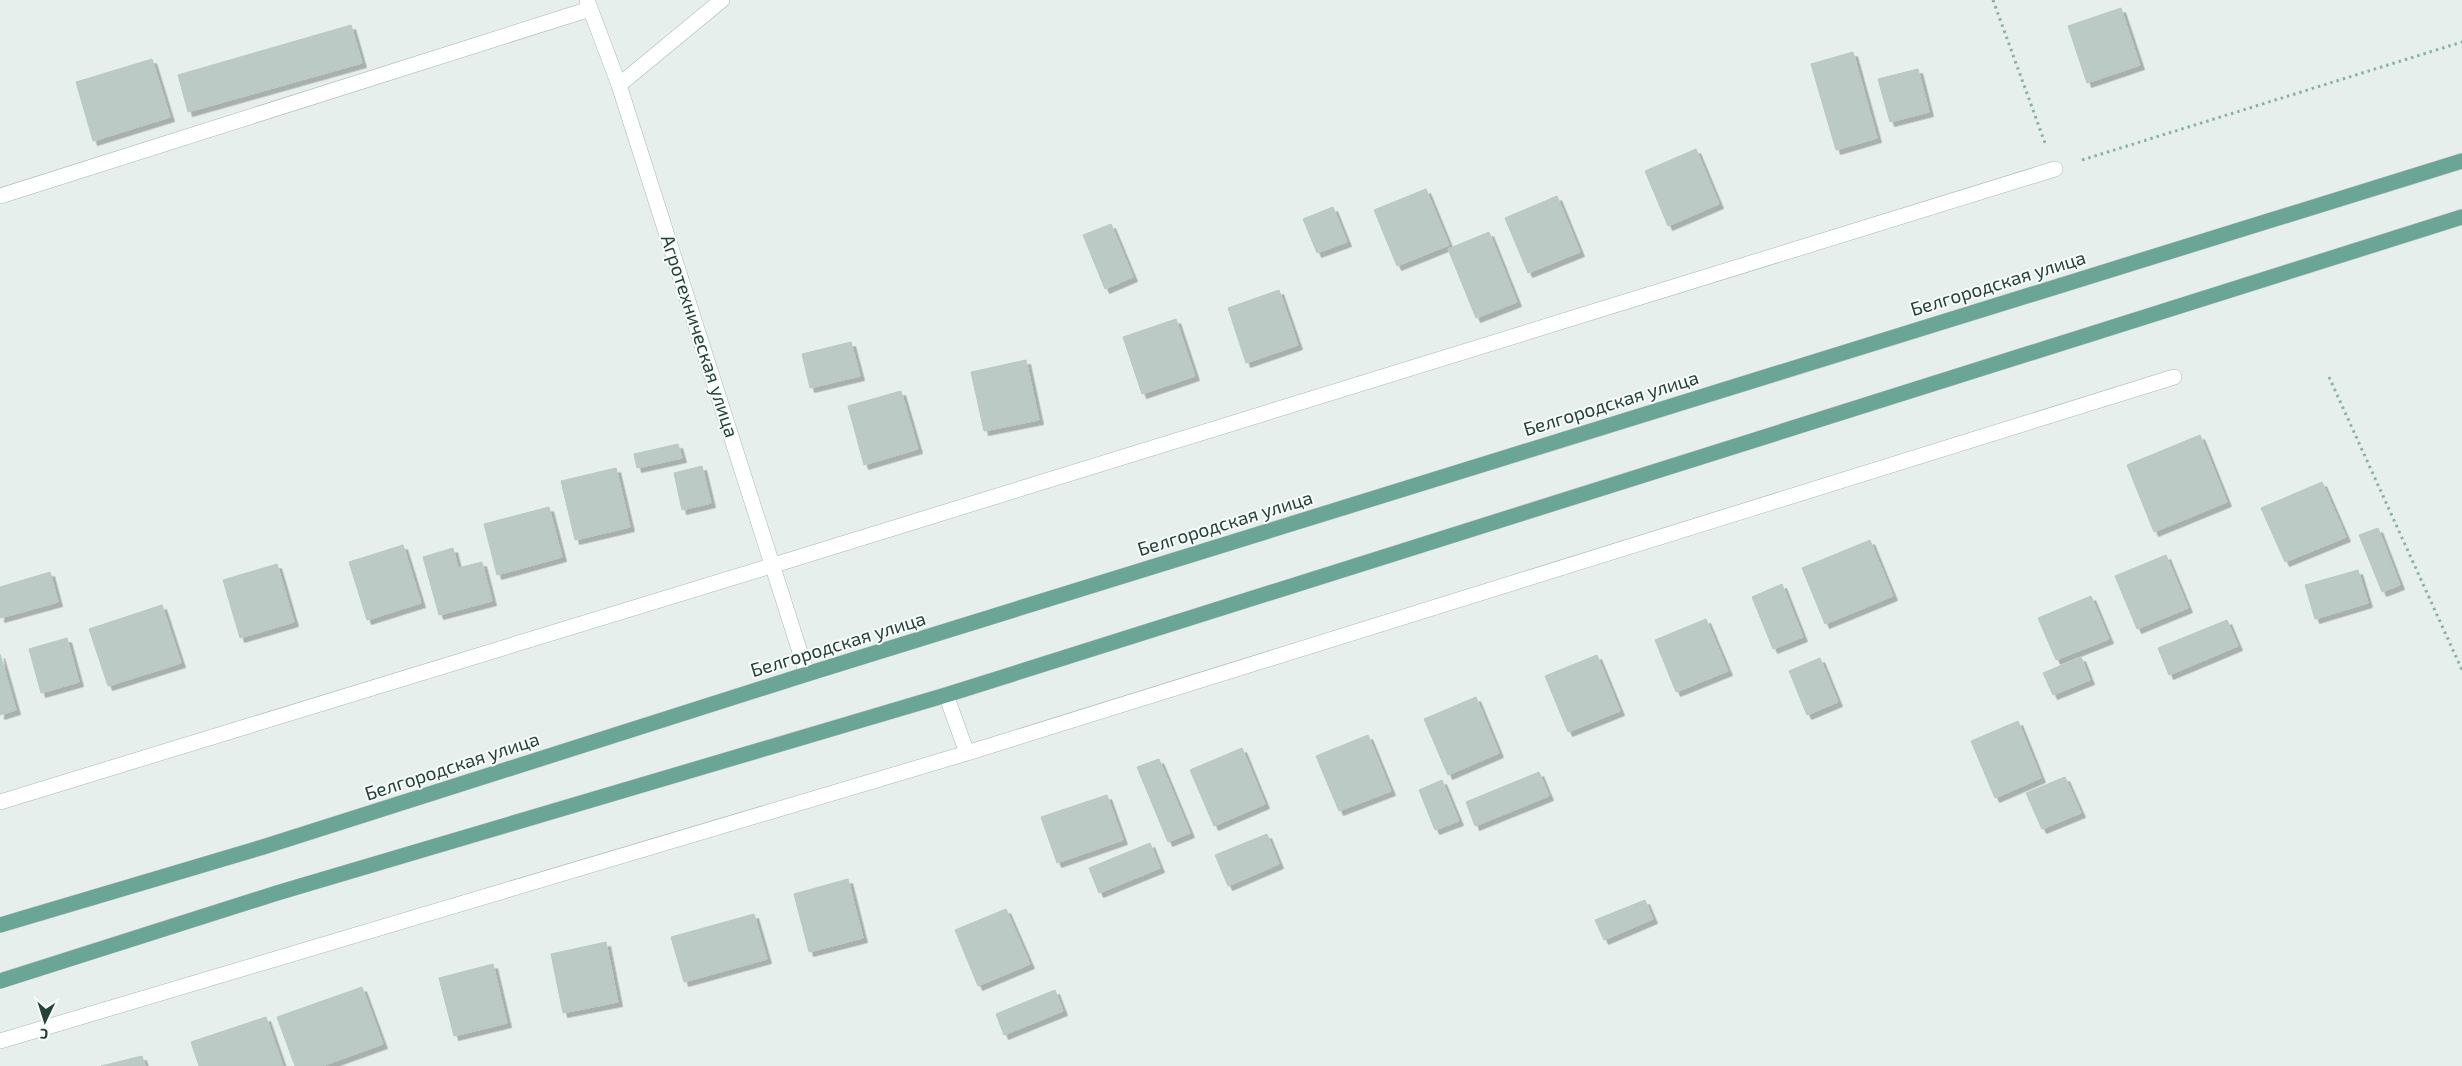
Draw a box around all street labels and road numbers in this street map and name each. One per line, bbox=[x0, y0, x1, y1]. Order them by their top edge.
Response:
street label: Агротехническая улица bbox=[656, 232, 744, 440]
street label: Белгородская улица bbox=[1907, 245, 2089, 321]
street label: Белгородская улица bbox=[1520, 365, 1702, 441]
street label: Белгородская улица bbox=[1134, 485, 1316, 561]
street label: Белгородская улица bbox=[747, 606, 929, 682]
street label: Белгородская улица bbox=[362, 726, 542, 806]

